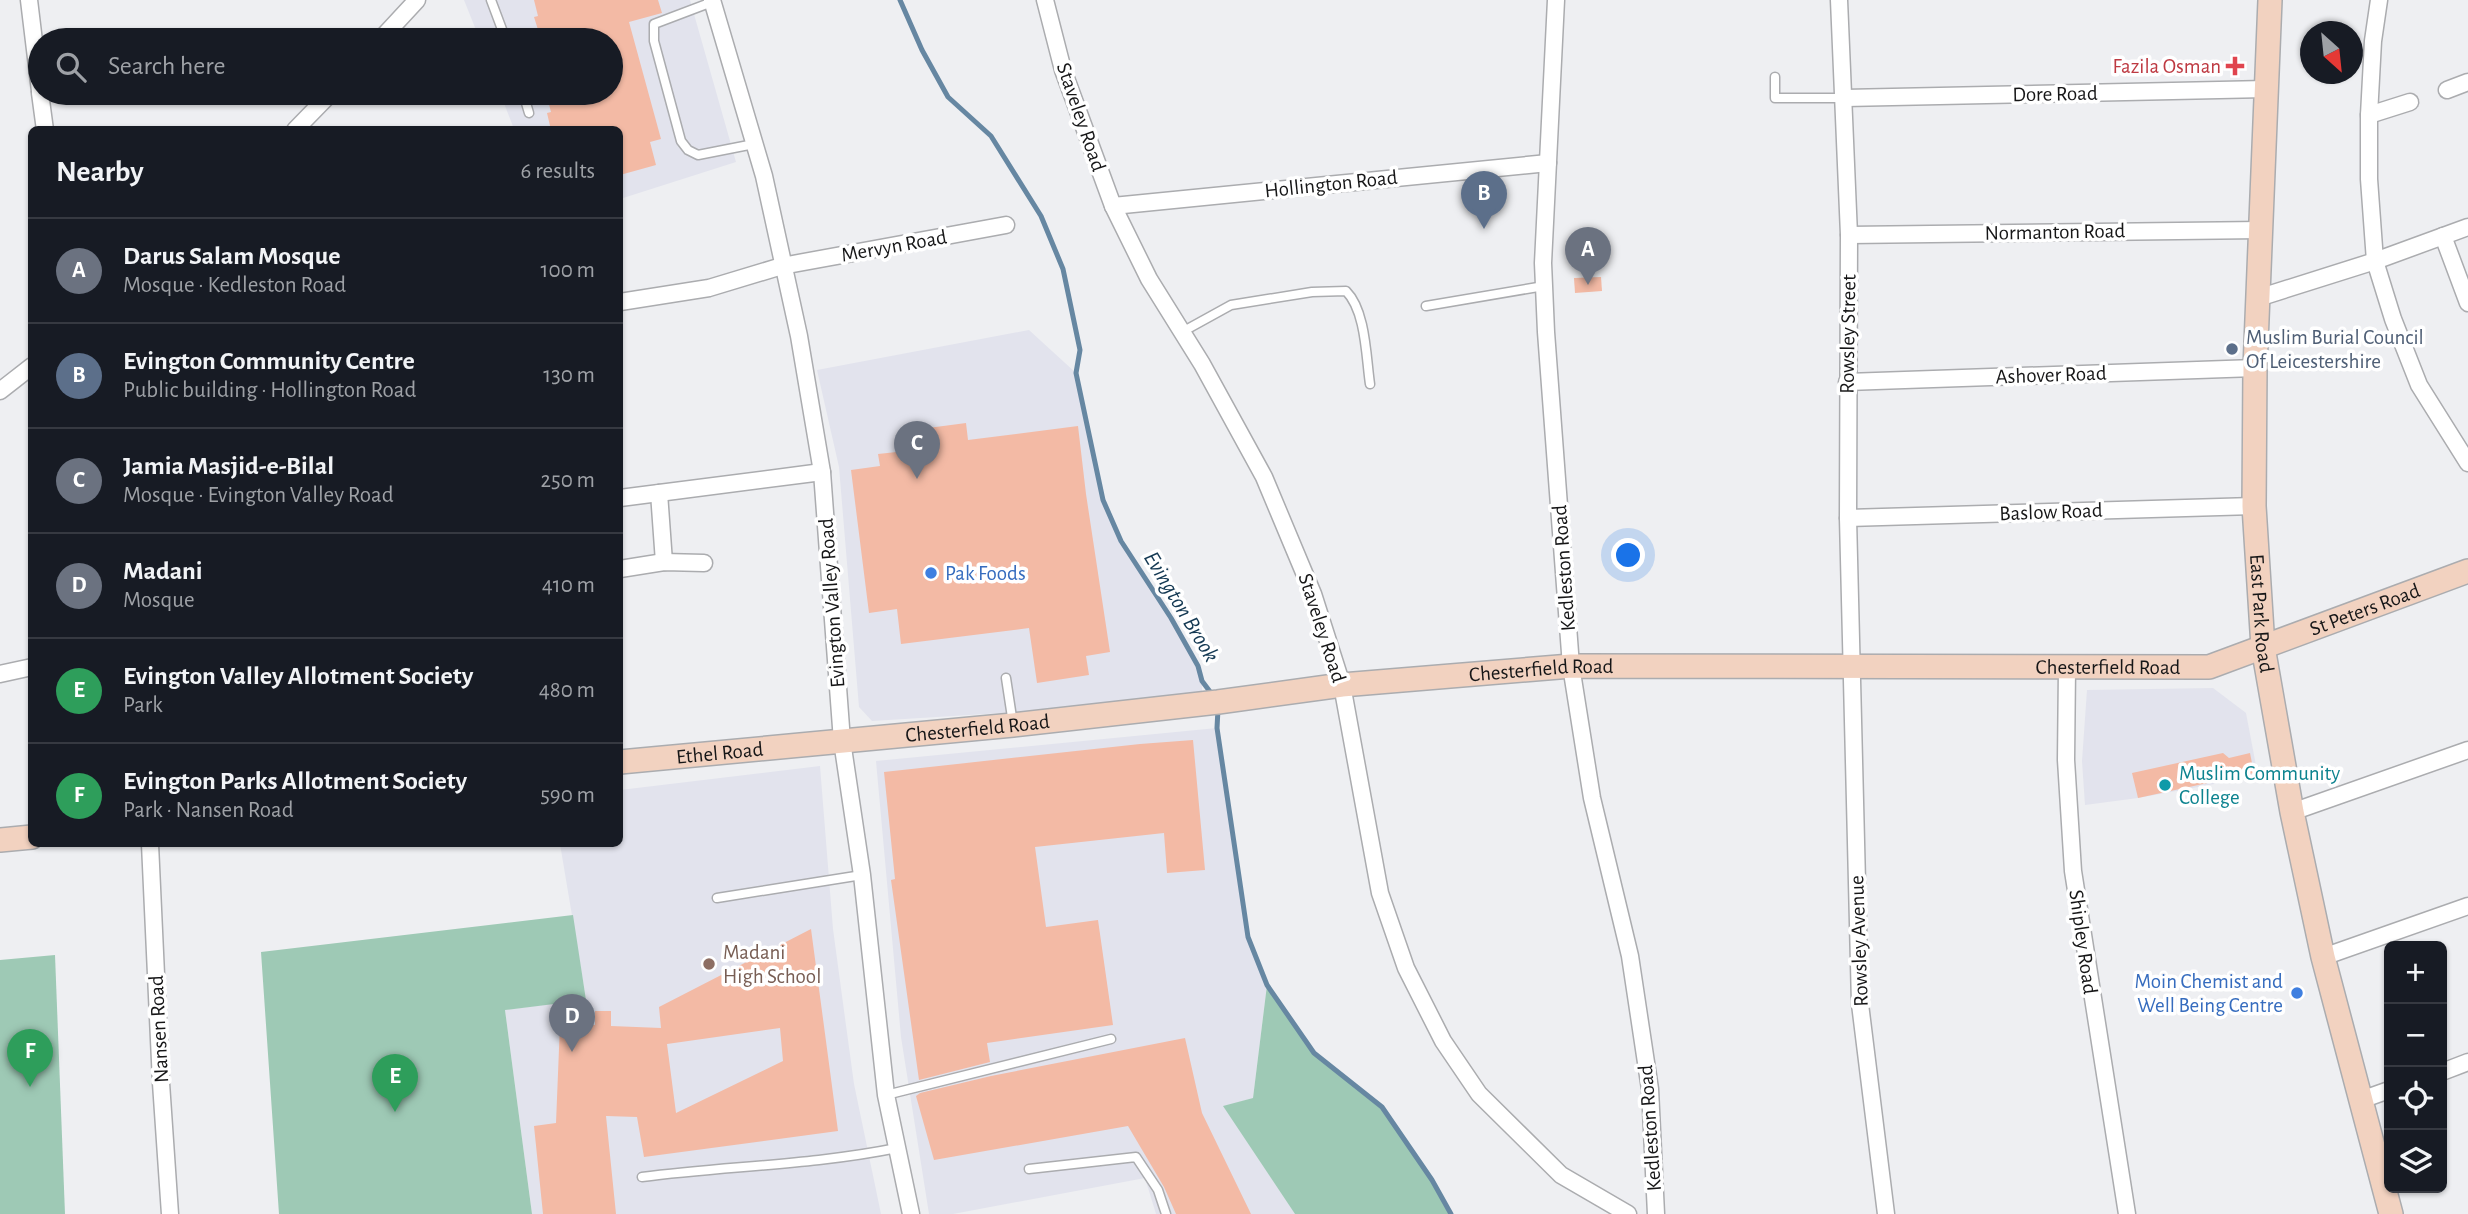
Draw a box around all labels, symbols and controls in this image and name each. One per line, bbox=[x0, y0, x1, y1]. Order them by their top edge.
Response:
north arrow bbox=[2300, 21, 2363, 84]
search box bbox=[28, 28, 623, 105]
icon: search bbox=[52, 48, 90, 86]
text: Search here bbox=[108, 53, 226, 79]
place label: Fazila Osman bbox=[2112, 56, 2221, 77]
marker: Fazila Osman bbox=[2227, 58, 2243, 74]
street label: Staveley Road bbox=[1053, 60, 1109, 174]
street label: Dore Road bbox=[2012, 83, 2098, 105]
text: Nearby bbox=[56, 157, 144, 187]
text: 6 results bbox=[521, 160, 595, 183]
street label: Hollington Road bbox=[1264, 167, 1399, 201]
pin: B bbox=[1461, 171, 1507, 229]
street label: Normanton Road bbox=[1985, 220, 2126, 244]
street label: Mervyn Road bbox=[840, 226, 949, 266]
pin: A bbox=[1565, 227, 1611, 285]
text: Darus Salam Mosque bbox=[123, 243, 341, 269]
text: A bbox=[72, 259, 86, 282]
text: 100 m bbox=[541, 259, 595, 282]
text: Mosque · Kedleston Road bbox=[123, 274, 346, 297]
street label: Rowsley Street bbox=[1836, 274, 1860, 394]
place label: Muslim Burial Council Of Leicestershire bbox=[2246, 327, 2424, 372]
marker: Muslim Burial Council Of Leicestershire bbox=[2224, 341, 2240, 357]
text: Evington Community Centre bbox=[123, 348, 415, 374]
street label: Ashover Road bbox=[1995, 363, 2107, 387]
text: B bbox=[72, 364, 86, 387]
text: 130 m bbox=[543, 364, 595, 387]
text: Public building · Hollington Road bbox=[123, 379, 416, 402]
pin: C bbox=[894, 421, 940, 479]
text: Jamia Masjid-e-Bilal bbox=[123, 453, 334, 479]
text: C bbox=[73, 469, 85, 492]
text: 250 m bbox=[541, 469, 595, 492]
text: Mosque · Evington Valley Road bbox=[123, 484, 394, 507]
street label: Baslow Road bbox=[1999, 500, 2103, 524]
street label: Kedleston Road bbox=[1549, 504, 1579, 632]
street label: Evington Valley Road bbox=[816, 517, 848, 689]
your location bbox=[1611, 538, 1645, 572]
water label: Evington Brook bbox=[1139, 548, 1223, 667]
street label: East Park Road bbox=[2247, 553, 2278, 674]
text: Madani bbox=[123, 558, 203, 584]
place label: Pak Foods bbox=[945, 563, 1026, 584]
marker: Pak Foods bbox=[923, 565, 939, 581]
street label: Staveley Road bbox=[1294, 571, 1350, 685]
text: D bbox=[71, 574, 87, 597]
text: 410 m bbox=[542, 574, 595, 597]
street label: St Peters Road bbox=[2307, 579, 2423, 639]
text: Mosque bbox=[123, 589, 195, 612]
street label: Chesterfield Road bbox=[1468, 655, 1614, 685]
street label: Chesterfield Road bbox=[2036, 656, 2181, 677]
text: Evington Valley Allotment Society bbox=[123, 663, 473, 689]
text: E bbox=[73, 679, 85, 702]
text: 480 m bbox=[539, 679, 595, 702]
text: Park bbox=[123, 694, 163, 717]
street label: Chesterfield Road bbox=[904, 710, 1051, 746]
street label: Ethel Road bbox=[675, 738, 764, 767]
place label: Muslim Community College bbox=[2179, 763, 2340, 808]
text: Evington Parks Allotment Society bbox=[123, 768, 467, 794]
marker: Muslim Community College bbox=[2157, 777, 2173, 793]
text: F bbox=[74, 784, 84, 807]
text: 590 m bbox=[540, 784, 595, 807]
text: Park · Nansen Road bbox=[123, 799, 294, 822]
street label: Rowsley Avenue bbox=[1846, 875, 1872, 1007]
street label: Shipley Road bbox=[2065, 888, 2101, 996]
map controls bbox=[2384, 941, 2447, 1193]
button: + bbox=[2384, 941, 2447, 1004]
place label: Madani High School bbox=[723, 942, 821, 987]
marker: Madani High School bbox=[701, 956, 717, 972]
place label: Moin Chemist and Well Being Centre bbox=[2135, 971, 2283, 1016]
street label: Nansen Road bbox=[146, 975, 172, 1083]
marker: Moin Chemist and Well Being Centre bbox=[2289, 985, 2305, 1001]
pin: D bbox=[549, 994, 595, 1052]
button: − bbox=[2384, 1004, 2447, 1067]
pin: F bbox=[7, 1029, 53, 1087]
pin: E bbox=[372, 1054, 418, 1112]
street label: Kedleston Road bbox=[1635, 1064, 1665, 1192]
button: locate bbox=[2384, 1067, 2447, 1130]
button: layers bbox=[2384, 1130, 2447, 1193]

